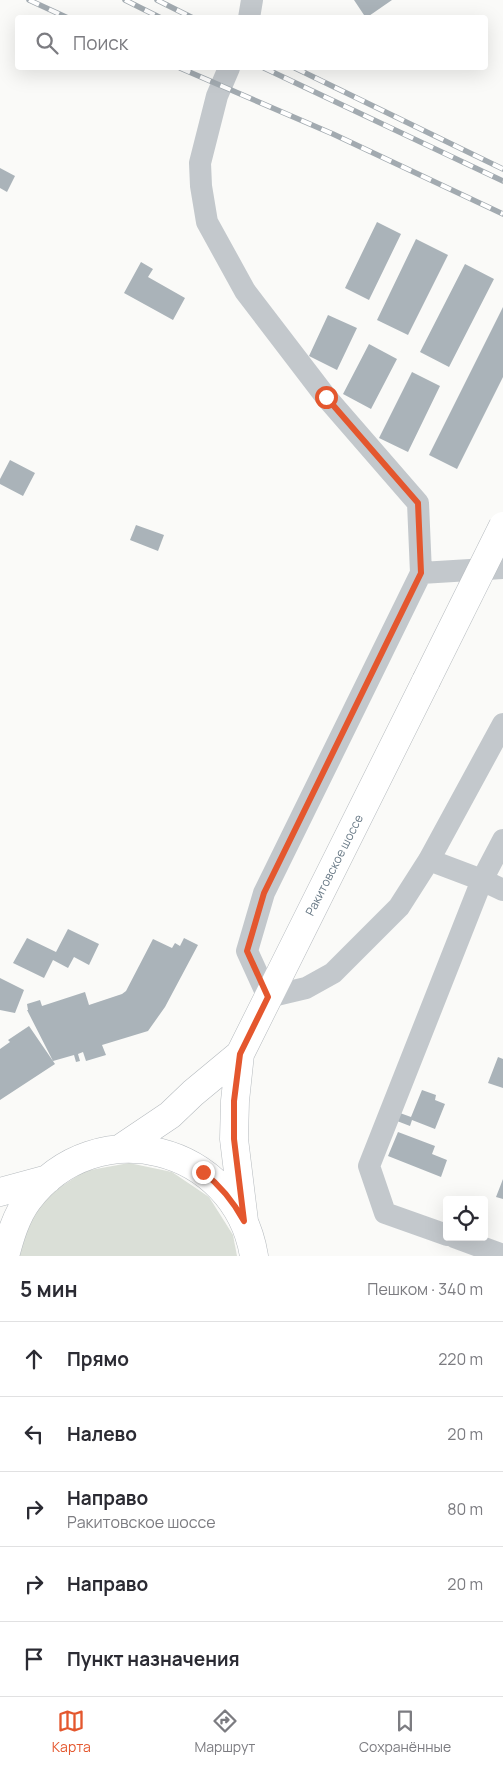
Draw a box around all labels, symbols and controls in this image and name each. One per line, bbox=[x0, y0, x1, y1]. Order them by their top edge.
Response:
search box bbox=[15, 15, 488, 70]
icon: search bbox=[33, 29, 61, 57]
text: Поиск bbox=[73, 30, 128, 56]
route start bbox=[315, 386, 338, 409]
street label: Ракитовское шоссе bbox=[301, 811, 367, 919]
route end bbox=[192, 1161, 215, 1184]
map controls bbox=[443, 1196, 488, 1241]
button: locate bbox=[443, 1196, 488, 1241]
text: 5 мин bbox=[20, 1275, 78, 1303]
text: Пешком · 340 m bbox=[367, 1278, 483, 1300]
icon: ahead bbox=[20, 1345, 48, 1373]
text: Прямо bbox=[67, 1346, 129, 1372]
text: 220 m bbox=[438, 1348, 483, 1370]
icon: left bbox=[20, 1420, 48, 1448]
text: Налево bbox=[67, 1421, 137, 1447]
text: 20 m bbox=[447, 1423, 483, 1445]
text: Направо bbox=[67, 1485, 148, 1511]
icon: right bbox=[20, 1495, 48, 1523]
text: 80 m bbox=[447, 1498, 483, 1520]
text: Ракитовское шоссе bbox=[67, 1511, 216, 1533]
icon: right bbox=[20, 1570, 48, 1598]
text: Направо bbox=[67, 1571, 148, 1597]
text: 20 m bbox=[447, 1573, 483, 1595]
icon: arrive bbox=[20, 1645, 48, 1673]
text: Пункт назначения bbox=[67, 1646, 240, 1672]
tab: Карта bbox=[52, 1707, 91, 1756]
tab: Маршрут bbox=[194, 1707, 255, 1756]
tab: Сохранённые bbox=[359, 1707, 451, 1756]

